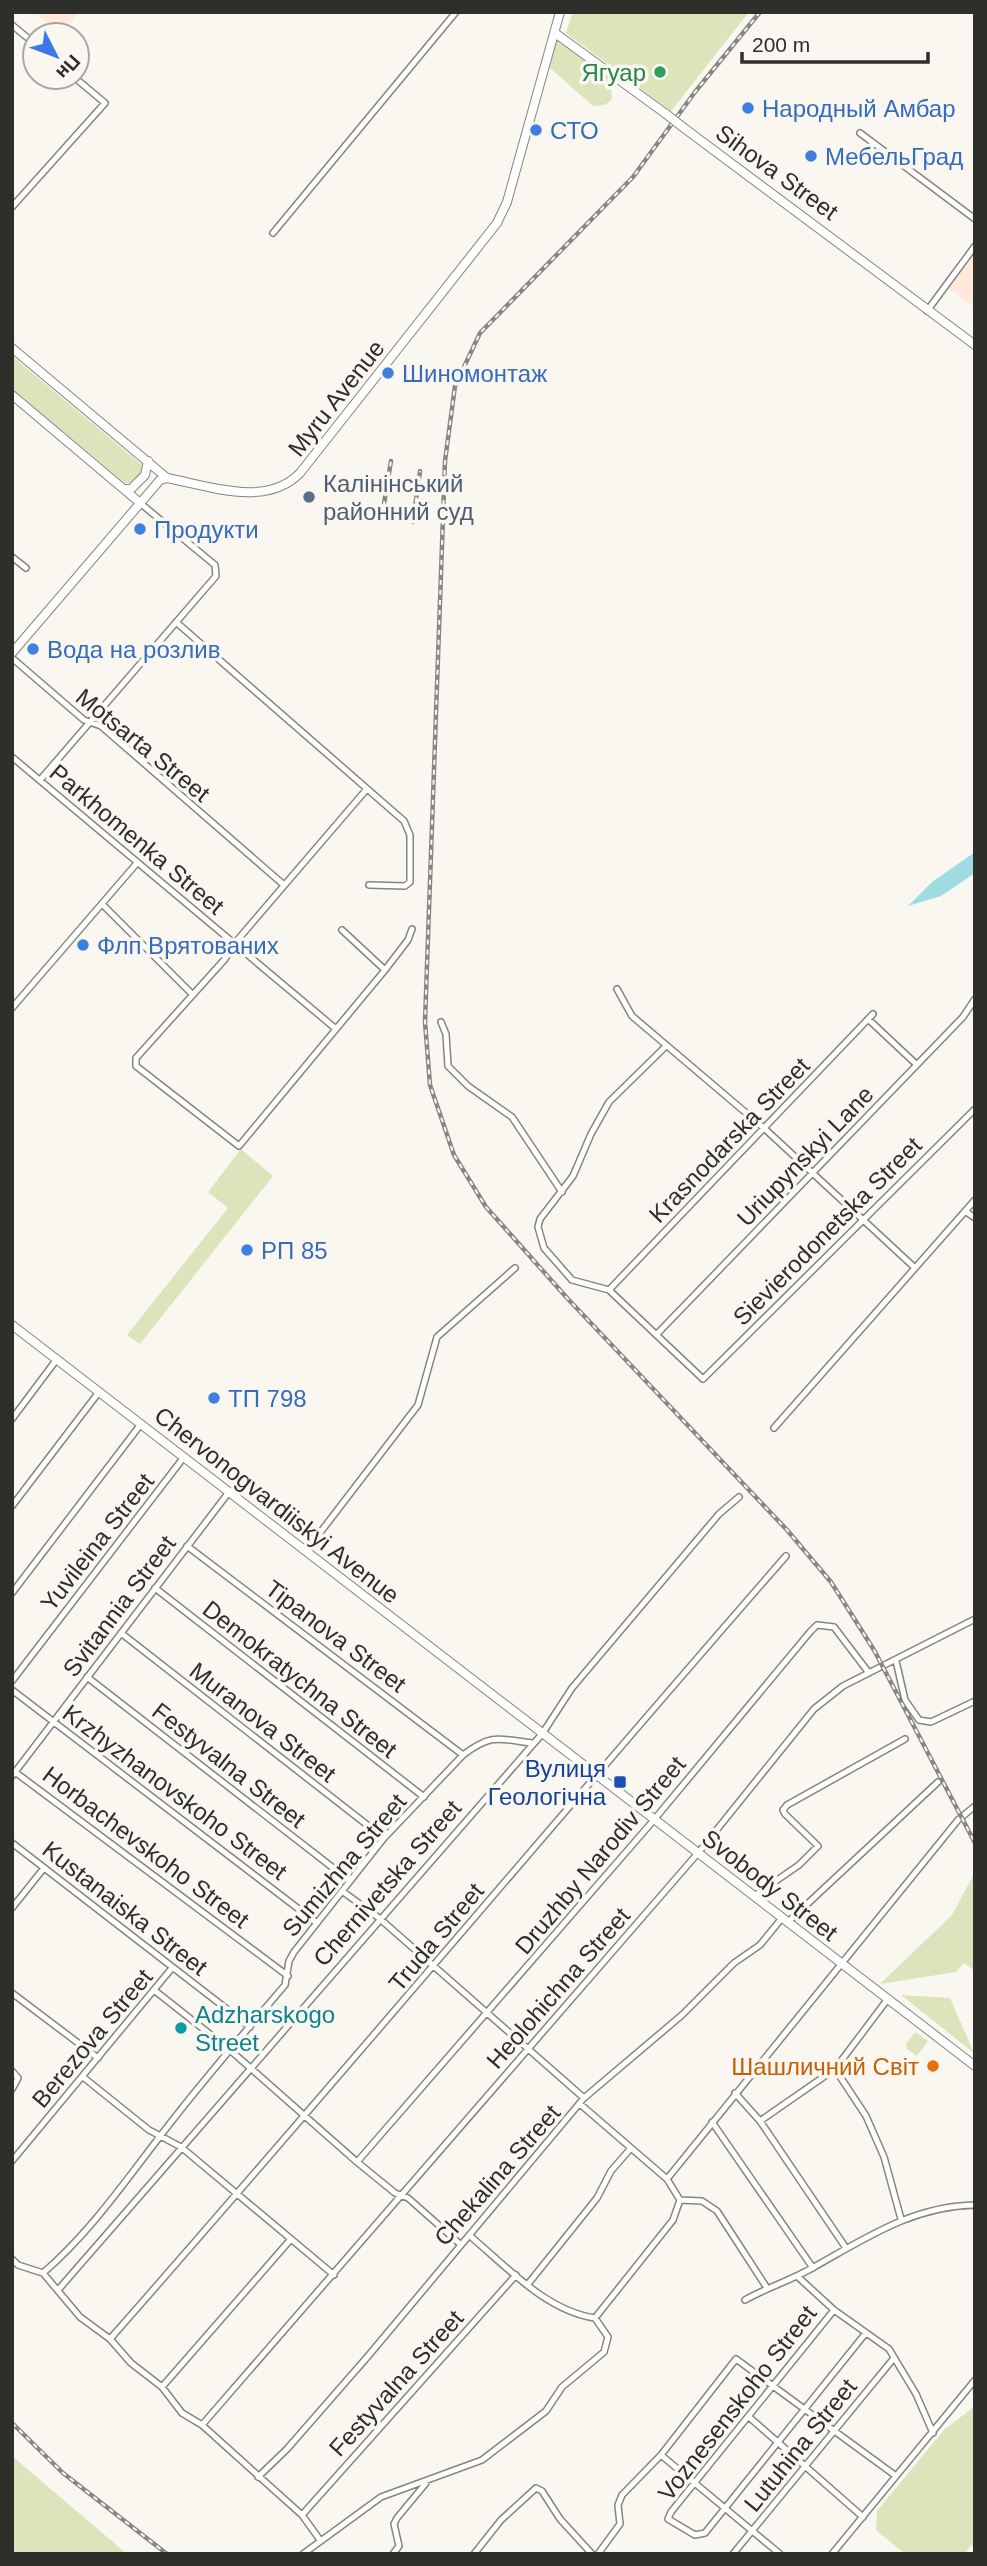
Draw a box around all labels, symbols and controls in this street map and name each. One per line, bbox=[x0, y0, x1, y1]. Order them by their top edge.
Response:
north arrow bbox=[21, 21, 91, 91]
scale bar bbox=[742, 21, 928, 65]
text: 200 m bbox=[752, 33, 810, 56]
text: Пн bbox=[52, 51, 84, 83]
place label: Ягуар bbox=[581, 59, 646, 86]
marker: Ягуар bbox=[652, 64, 668, 80]
place label: Народный Амбар bbox=[762, 95, 956, 122]
marker: Народный Амбар bbox=[740, 100, 756, 116]
place label: СТО bbox=[550, 117, 599, 144]
street label: Sihova Street bbox=[711, 119, 843, 225]
marker: СТО bbox=[528, 122, 544, 138]
place label: МебельГрад bbox=[825, 143, 963, 170]
marker: МебельГрад bbox=[803, 148, 819, 164]
street label: Myru Avenue bbox=[282, 335, 390, 461]
place label: Шиномонтаж bbox=[402, 360, 547, 387]
marker: Шиномонтаж bbox=[380, 365, 396, 381]
place label: Калінінський районний суд bbox=[323, 470, 474, 525]
marker: Калінінський районний суд bbox=[301, 489, 317, 505]
place label: Продукти bbox=[154, 516, 259, 543]
marker: Продукти bbox=[132, 521, 148, 537]
place label: Вода на розлив bbox=[47, 636, 220, 663]
marker: Вода на розлив bbox=[25, 641, 41, 657]
street label: Motsarta Street bbox=[71, 683, 216, 807]
street label: Parkhomenka Street bbox=[45, 758, 230, 920]
place label: Флп Врятованих bbox=[97, 932, 279, 959]
marker: Флп Врятованих bbox=[75, 937, 91, 953]
street label: Krasnodarska Street bbox=[643, 1052, 815, 1228]
street label: Uriupynskyi Lane bbox=[731, 1080, 879, 1232]
street label: Sievierodonetska Street bbox=[727, 1131, 927, 1331]
place label: РП 85 bbox=[261, 1237, 328, 1264]
marker: РП 85 bbox=[239, 1242, 255, 1258]
place label: ТП 798 bbox=[228, 1385, 307, 1412]
marker: ТП 798 bbox=[206, 1390, 222, 1406]
street label: Chervonogvardiiskyi Avenue bbox=[150, 1401, 404, 1609]
street label: Yuvileina Street bbox=[35, 1468, 159, 1616]
street label: Svitannia Street bbox=[57, 1530, 181, 1682]
street label: Tipanova Street bbox=[261, 1575, 412, 1698]
street label: Demokratychna Street bbox=[198, 1595, 403, 1763]
street label: Muranova Street bbox=[185, 1657, 341, 1787]
street label: Festyvalna Street bbox=[147, 1697, 311, 1833]
street label: Krzhyzhanovskoho Street bbox=[58, 1699, 293, 1885]
street label: Druzhby Narodiv Street bbox=[509, 1751, 691, 1959]
place label: Вулиця Геологічна bbox=[488, 1755, 607, 1810]
street label: Horbachevskoho Street bbox=[38, 1761, 255, 1933]
marker: Вулиця Геологічна bbox=[612, 1774, 628, 1790]
street label: Sumizhna Street bbox=[277, 1788, 412, 1942]
street label: Chernivetska Street bbox=[308, 1794, 467, 1971]
street label: Svobody Street bbox=[697, 1824, 843, 1946]
street label: Kustanaiska Street bbox=[37, 1835, 213, 1981]
street label: Truda Street bbox=[383, 1877, 489, 1996]
street label: Heolohichna Street bbox=[481, 1902, 635, 2074]
street label: Berezova Street bbox=[26, 1963, 158, 2113]
place label: Adzharskogo Street bbox=[195, 2001, 335, 2056]
marker: Adzharskogo Street bbox=[173, 2020, 189, 2036]
place label: Шашличний Світ bbox=[731, 2053, 919, 2080]
marker: Шашличний Світ bbox=[925, 2058, 941, 2074]
street label: Chekalina Street bbox=[429, 2099, 566, 2251]
street label: Voznesenskoho Street bbox=[652, 2300, 822, 2506]
street label: Festyvalna Street bbox=[323, 2304, 469, 2461]
street label: Lutuhina Street bbox=[738, 2373, 862, 2517]

